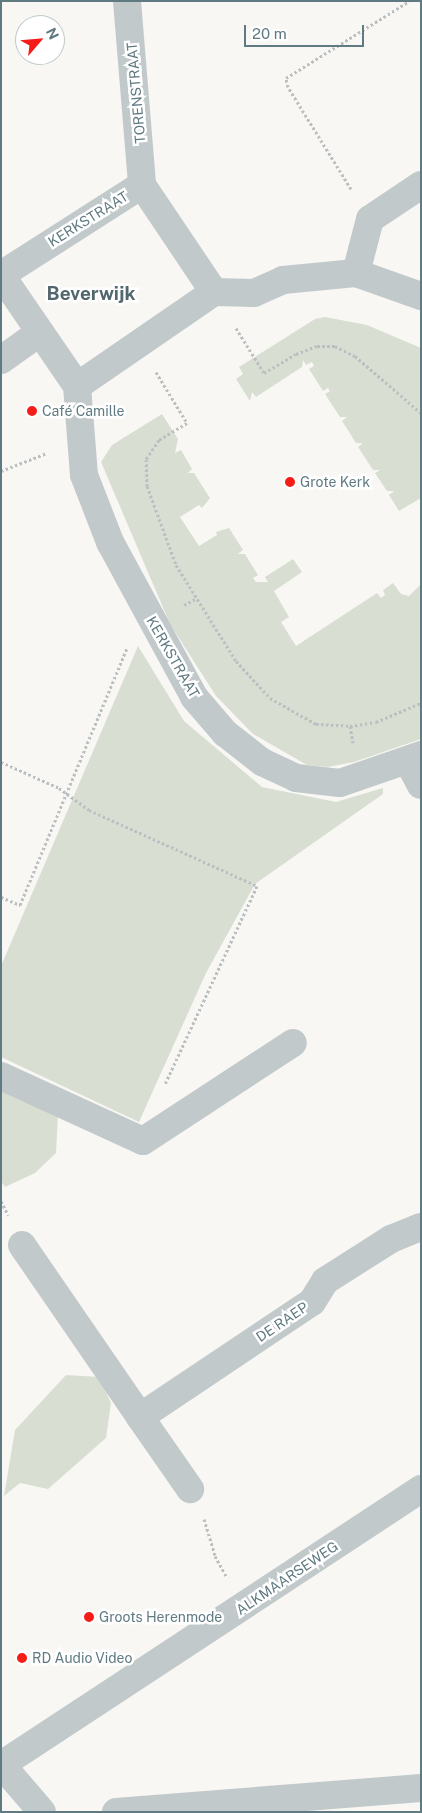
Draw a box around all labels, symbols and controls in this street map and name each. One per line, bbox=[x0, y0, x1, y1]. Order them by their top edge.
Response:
north arrow bbox=[15, 15, 65, 65]
scale bar bbox=[247, 15, 367, 47]
text: N bbox=[43, 25, 62, 42]
text: 20 m bbox=[252, 25, 287, 42]
street label: TORENSTRAAT bbox=[123, 42, 149, 144]
street label: KERKSTRAAT bbox=[45, 188, 131, 250]
district label: Beverwijk bbox=[46, 283, 136, 305]
place label: Café Camille bbox=[42, 403, 125, 419]
marker: Café Camille bbox=[26, 405, 38, 417]
place label: Grote Kerk bbox=[300, 474, 370, 490]
marker: Grote Kerk bbox=[284, 476, 296, 488]
street label: KERKSTRAAT bbox=[143, 613, 203, 701]
street label: DE RAEP bbox=[253, 1299, 311, 1345]
street label: ALKMAARSEWEG bbox=[233, 1538, 341, 1618]
place label: Groots Herenmode bbox=[99, 1609, 222, 1625]
marker: Groots Herenmode bbox=[83, 1611, 95, 1623]
place label: RD Audio Video bbox=[32, 1650, 133, 1666]
marker: RD Audio Video bbox=[16, 1652, 28, 1664]

